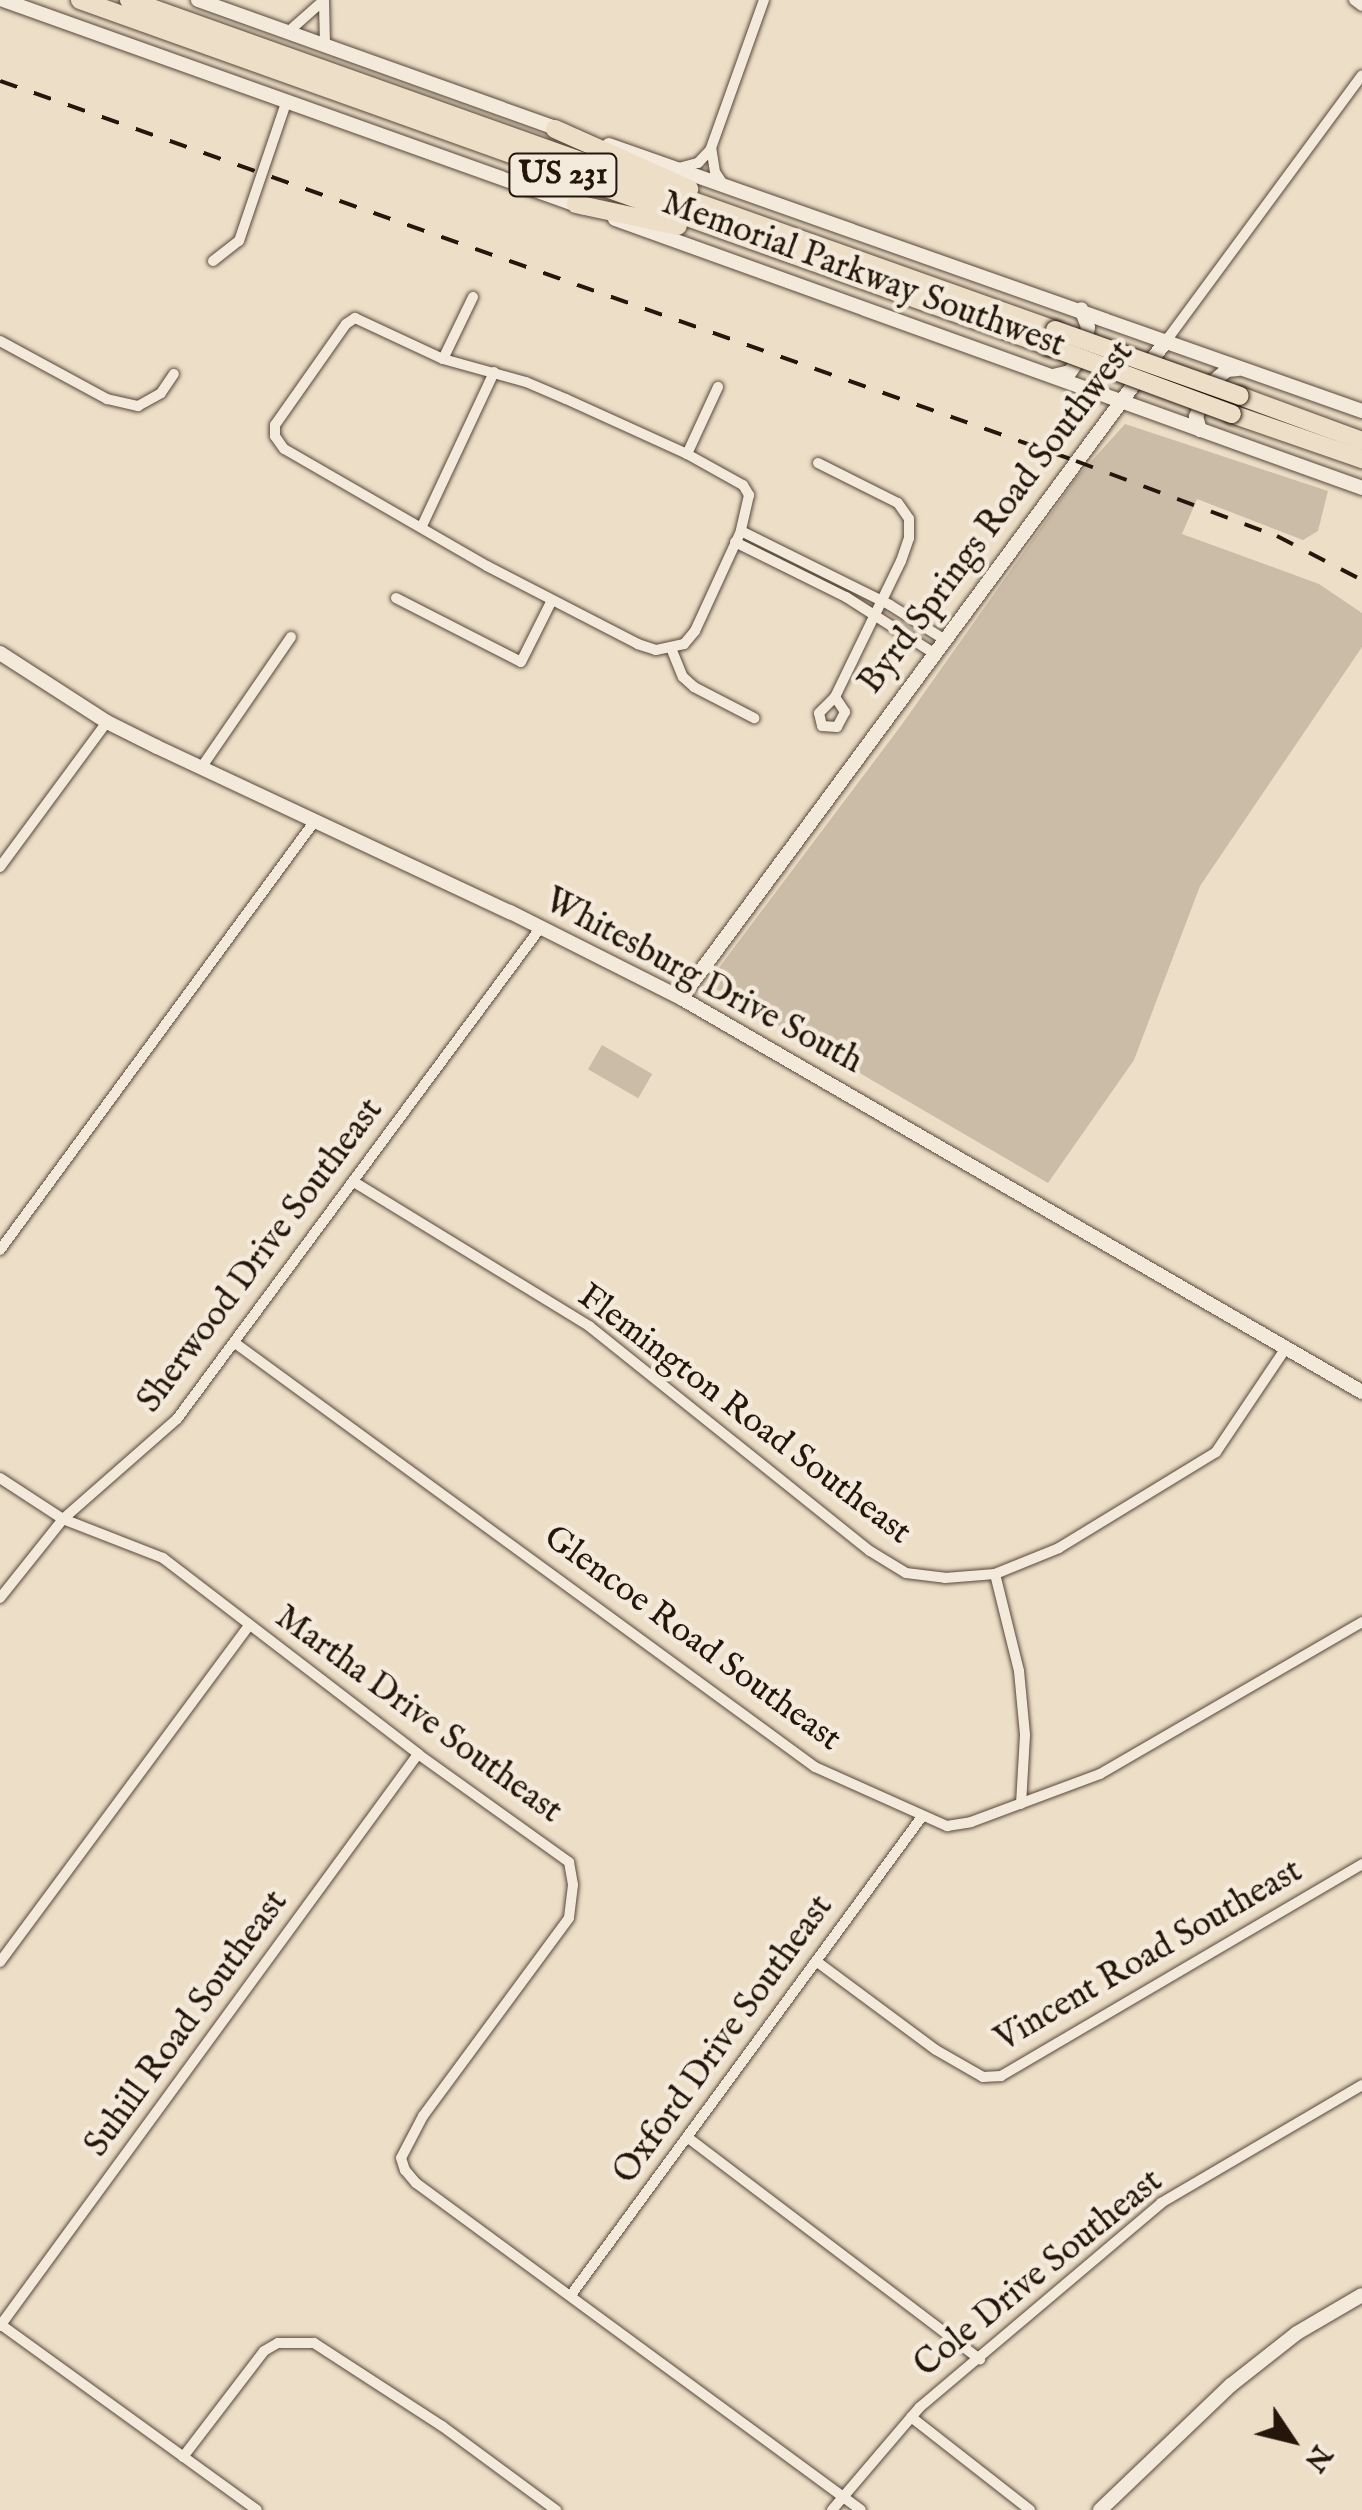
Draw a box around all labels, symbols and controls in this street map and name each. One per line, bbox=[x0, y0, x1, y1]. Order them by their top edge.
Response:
road number: US 231 bbox=[508, 148, 618, 202]
street label: Memorial Parkway Southwest bbox=[656, 182, 1070, 368]
street label: Byrd Springs Road Southwest bbox=[851, 333, 1143, 703]
street label: Whitesburg Drive South bbox=[537, 880, 869, 1084]
street label: Sherwood Drive Southeast bbox=[129, 1091, 393, 1421]
street label: Flemington Road Southeast bbox=[569, 1276, 919, 1554]
street label: Glencoe Road Southeast bbox=[535, 1517, 849, 1761]
street label: Martha Drive Southeast bbox=[266, 1597, 570, 1833]
street label: Vincent Road Southeast bbox=[988, 1851, 1310, 2061]
street label: Suhill Road Southeast bbox=[76, 1883, 298, 2165]
street label: Oxford Drive Southeast bbox=[605, 1888, 843, 2192]
street label: Cole Drive Southeast bbox=[907, 2161, 1171, 2387]
north arrow bbox=[1242, 2390, 1342, 2490]
text: N bbox=[1296, 2438, 1338, 2477]

